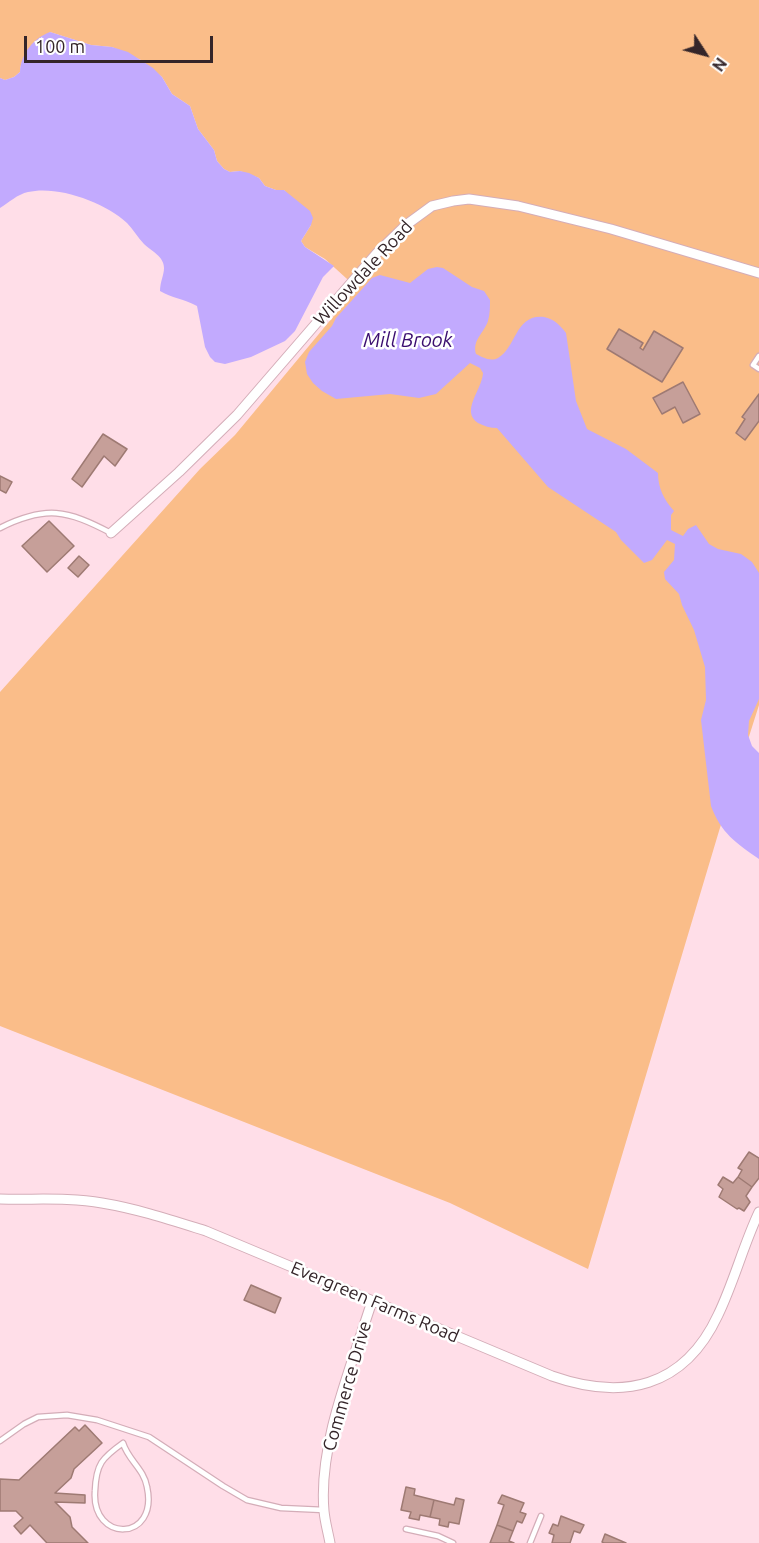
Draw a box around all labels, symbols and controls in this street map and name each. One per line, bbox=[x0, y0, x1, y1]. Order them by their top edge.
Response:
scale bar bbox=[27, 24, 216, 62]
north arrow bbox=[675, 24, 735, 84]
text: 100 m bbox=[35, 36, 85, 56]
text: N bbox=[709, 54, 730, 75]
street label: Willowdale Road bbox=[309, 216, 417, 330]
water label: Mill Brook bbox=[363, 328, 453, 352]
street label: Evergreen Farms Road bbox=[288, 1257, 462, 1347]
street label: Commerce Drive bbox=[318, 1318, 376, 1454]

